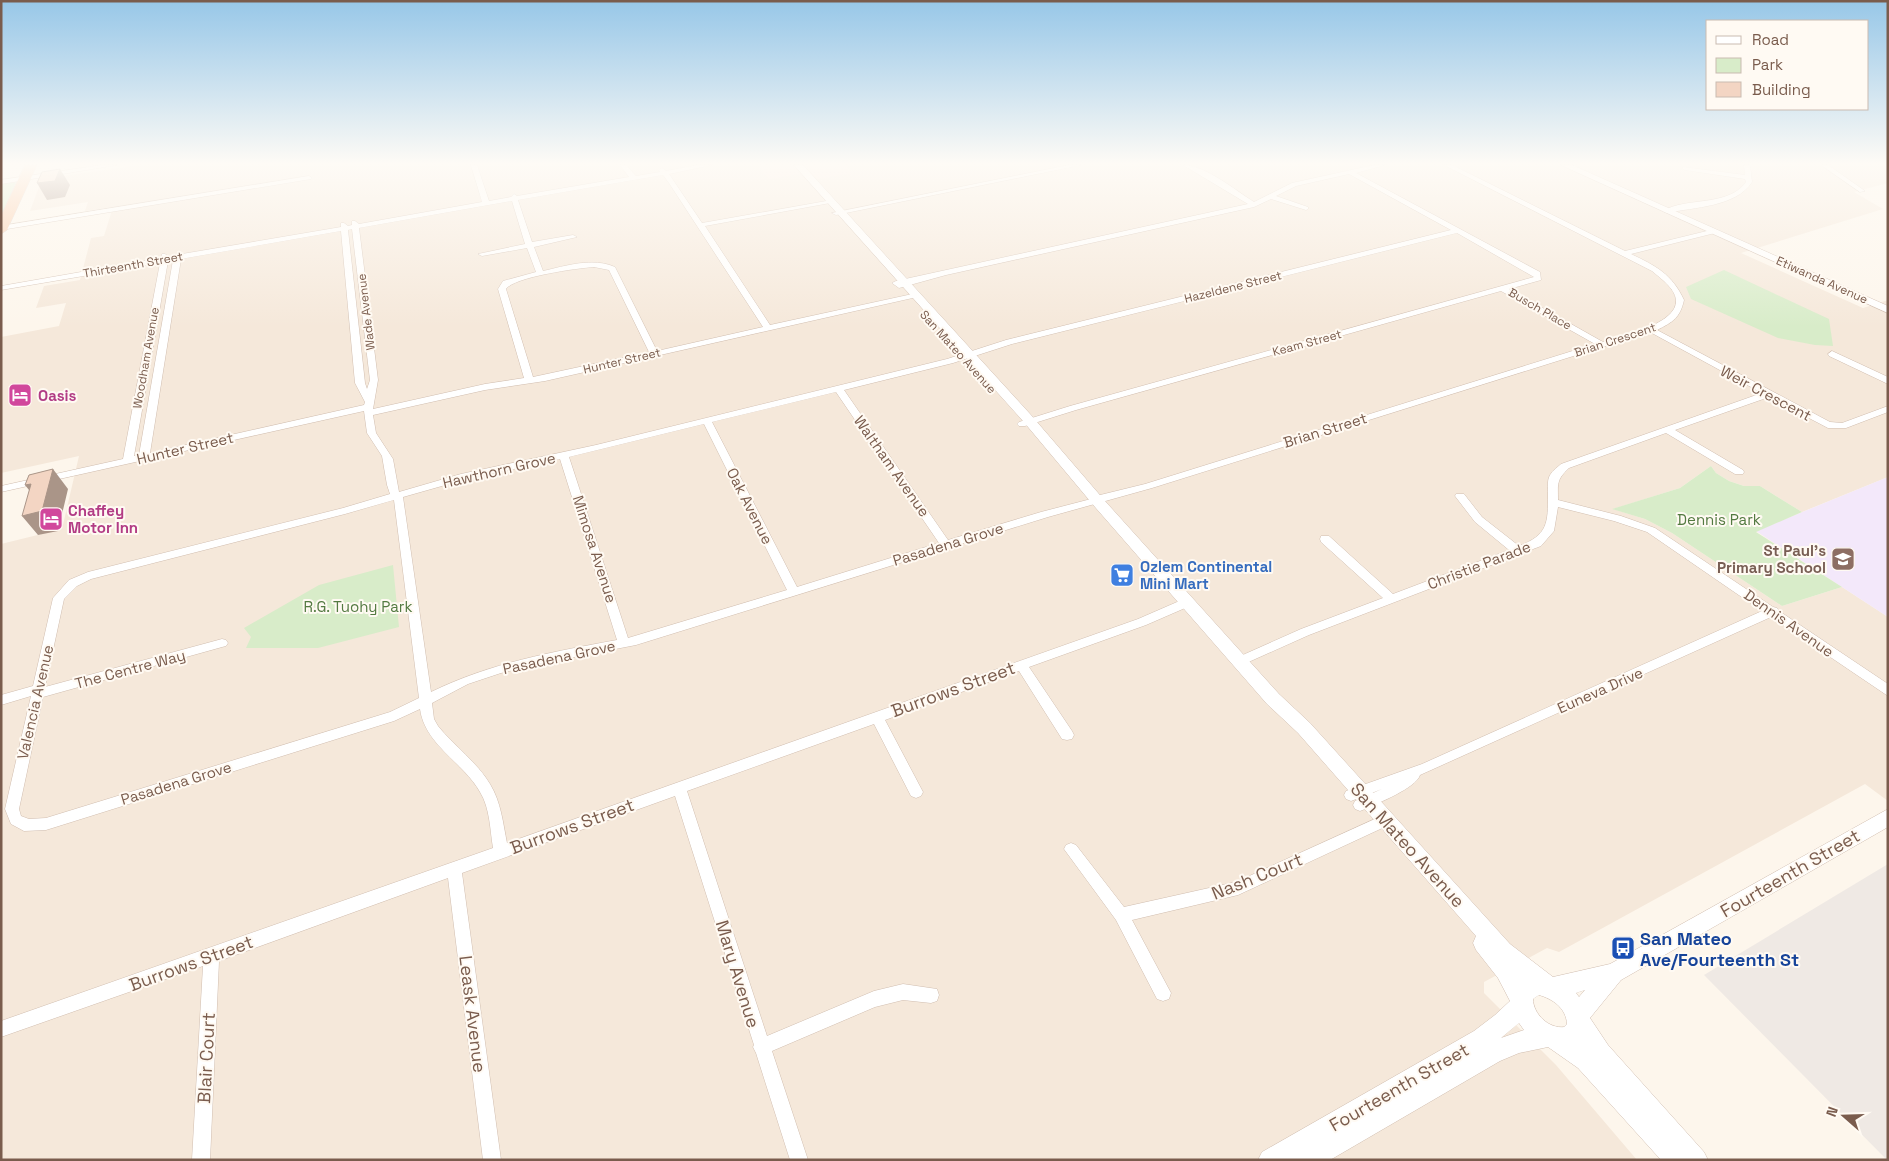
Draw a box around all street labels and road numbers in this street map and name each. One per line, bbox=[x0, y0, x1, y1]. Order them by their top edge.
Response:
street label: Thirteenth Street bbox=[82, 248, 184, 282]
street label: Etiwanda Avenue bbox=[1774, 253, 1870, 307]
street label: Hazeldene Street bbox=[1183, 267, 1283, 307]
street label: Wade Avenue bbox=[353, 273, 379, 351]
street label: Busch Place bbox=[1506, 284, 1574, 334]
street label: Woodham Avenue bbox=[129, 306, 163, 410]
street label: San Mateo Avenue bbox=[916, 307, 1000, 397]
street label: Brian Crescent bbox=[1572, 319, 1658, 361]
street label: Keam Street bbox=[1271, 326, 1343, 360]
street label: Hunter Street bbox=[582, 344, 662, 378]
street label: Weir Crescent bbox=[1717, 361, 1815, 425]
street label: Brian Street bbox=[1281, 408, 1369, 452]
street label: Waltham Avenue bbox=[850, 412, 934, 520]
street label: Hunter Street bbox=[135, 428, 235, 468]
street label: Hawthorn Grove bbox=[441, 448, 557, 492]
street label: Oak Avenue bbox=[723, 465, 777, 548]
street label: Mimosa Avenue bbox=[569, 493, 621, 605]
street label: Pasadena Grove bbox=[890, 518, 1006, 570]
street label: Christie Parade bbox=[1425, 537, 1533, 593]
street label: Dennis Avenue bbox=[1740, 585, 1838, 661]
street label: Pasadena Grove bbox=[501, 636, 617, 678]
street label: Valencia Avenue bbox=[13, 643, 57, 761]
street label: The Centre Way bbox=[73, 645, 187, 693]
street label: Burrows Street bbox=[888, 656, 1018, 722]
street label: Euneva Drive bbox=[1554, 663, 1646, 717]
street label: Pasadena Grove bbox=[118, 757, 234, 809]
street label: San Mateo Avenue bbox=[1346, 778, 1470, 912]
street label: Burrows Street bbox=[507, 793, 637, 859]
street label: Fourteenth Street bbox=[1716, 824, 1864, 922]
street label: Nash Court bbox=[1208, 847, 1306, 905]
street label: Mary Avenue bbox=[711, 917, 765, 1031]
street label: Burrows Street bbox=[126, 930, 256, 996]
street label: Leask Avenue bbox=[454, 954, 492, 1074]
street label: Blair Court bbox=[192, 1012, 220, 1104]
street label: Fourteenth Street bbox=[1325, 1038, 1473, 1136]

